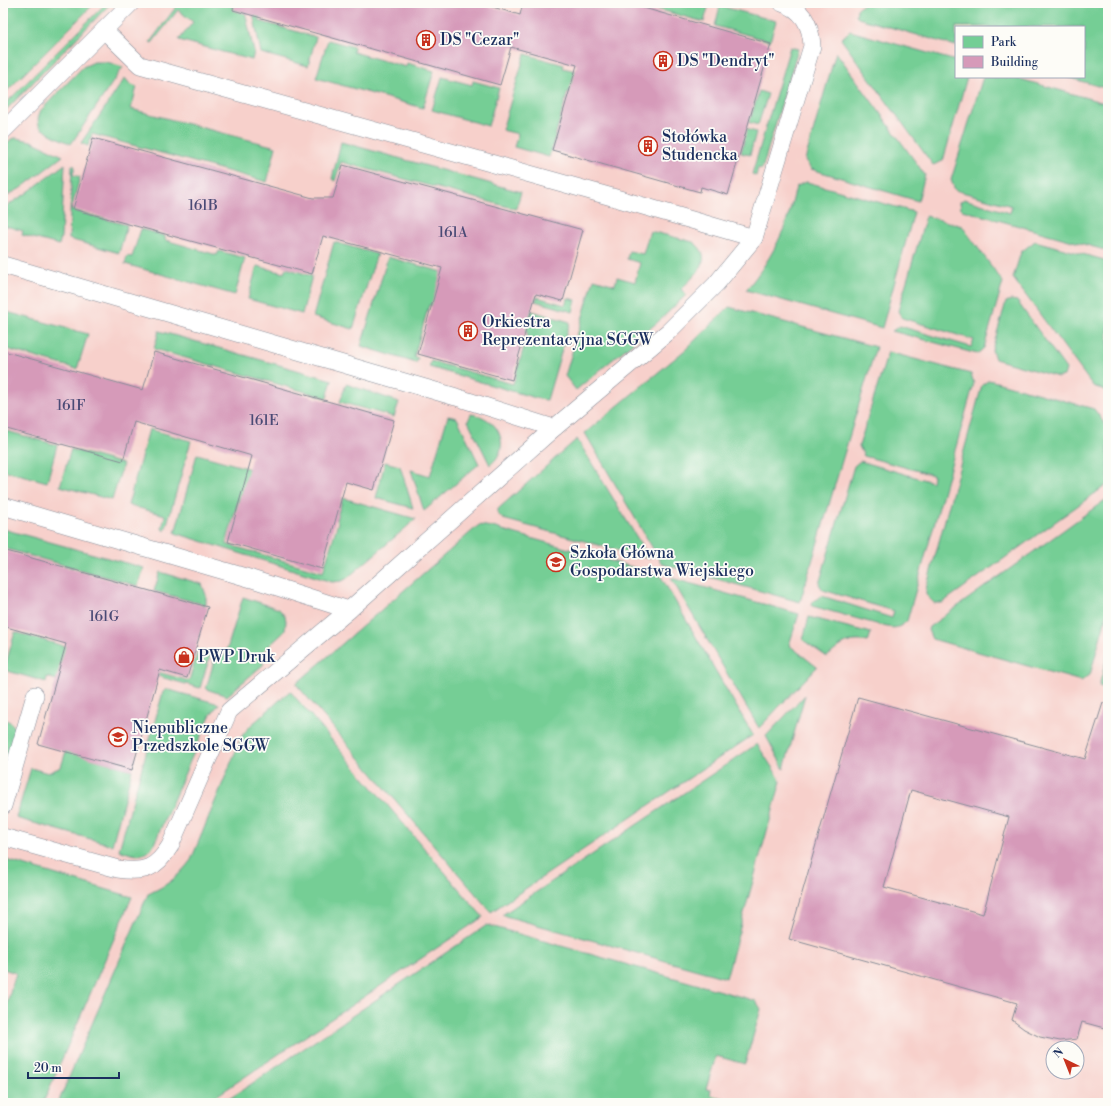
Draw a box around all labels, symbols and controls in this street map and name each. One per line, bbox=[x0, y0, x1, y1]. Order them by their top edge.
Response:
legend bbox=[955, 26, 1085, 78]
building icon: DS "Cezar" bbox=[415, 29, 437, 51]
place label: DS "Cezar" bbox=[440, 30, 519, 50]
text: Park bbox=[991, 35, 1017, 50]
building icon: DS "Dendryt" bbox=[652, 50, 674, 72]
place label: DS "Dendryt" bbox=[677, 51, 775, 71]
text: Building bbox=[990, 55, 1039, 70]
place label: Stołówka Studencka bbox=[662, 127, 739, 165]
building icon: Stołówka Studencka bbox=[637, 135, 659, 157]
house number: 161B bbox=[188, 197, 218, 215]
house number: 161A bbox=[438, 224, 468, 242]
place label: Orkiestra Reprezentacyjna SGGW bbox=[482, 312, 654, 350]
building icon: Orkiestra Reprezentacyjna SGGW bbox=[457, 320, 479, 342]
house number: 161F bbox=[57, 397, 85, 415]
house number: 161E bbox=[249, 412, 279, 430]
place label: Szkoła Główna Gospodarstwa Wiejskiego bbox=[570, 543, 754, 581]
school or university icon: Szkoła Główna Gospodarstwa Wiejskiego bbox=[545, 551, 567, 573]
house number: 161G bbox=[89, 608, 120, 626]
shop icon: PWP Druk bbox=[173, 646, 195, 668]
place label: PWP Druk bbox=[198, 647, 277, 667]
place label: Niepubliczne Przedszkole SGGW bbox=[132, 718, 270, 756]
school or university icon: Niepubliczne Przedszkole SGGW bbox=[107, 726, 129, 748]
north arrow bbox=[1045, 1040, 1085, 1080]
text: N bbox=[1051, 1045, 1067, 1062]
scale bar bbox=[28, 1054, 119, 1080]
text: 20 m bbox=[34, 1061, 62, 1076]

